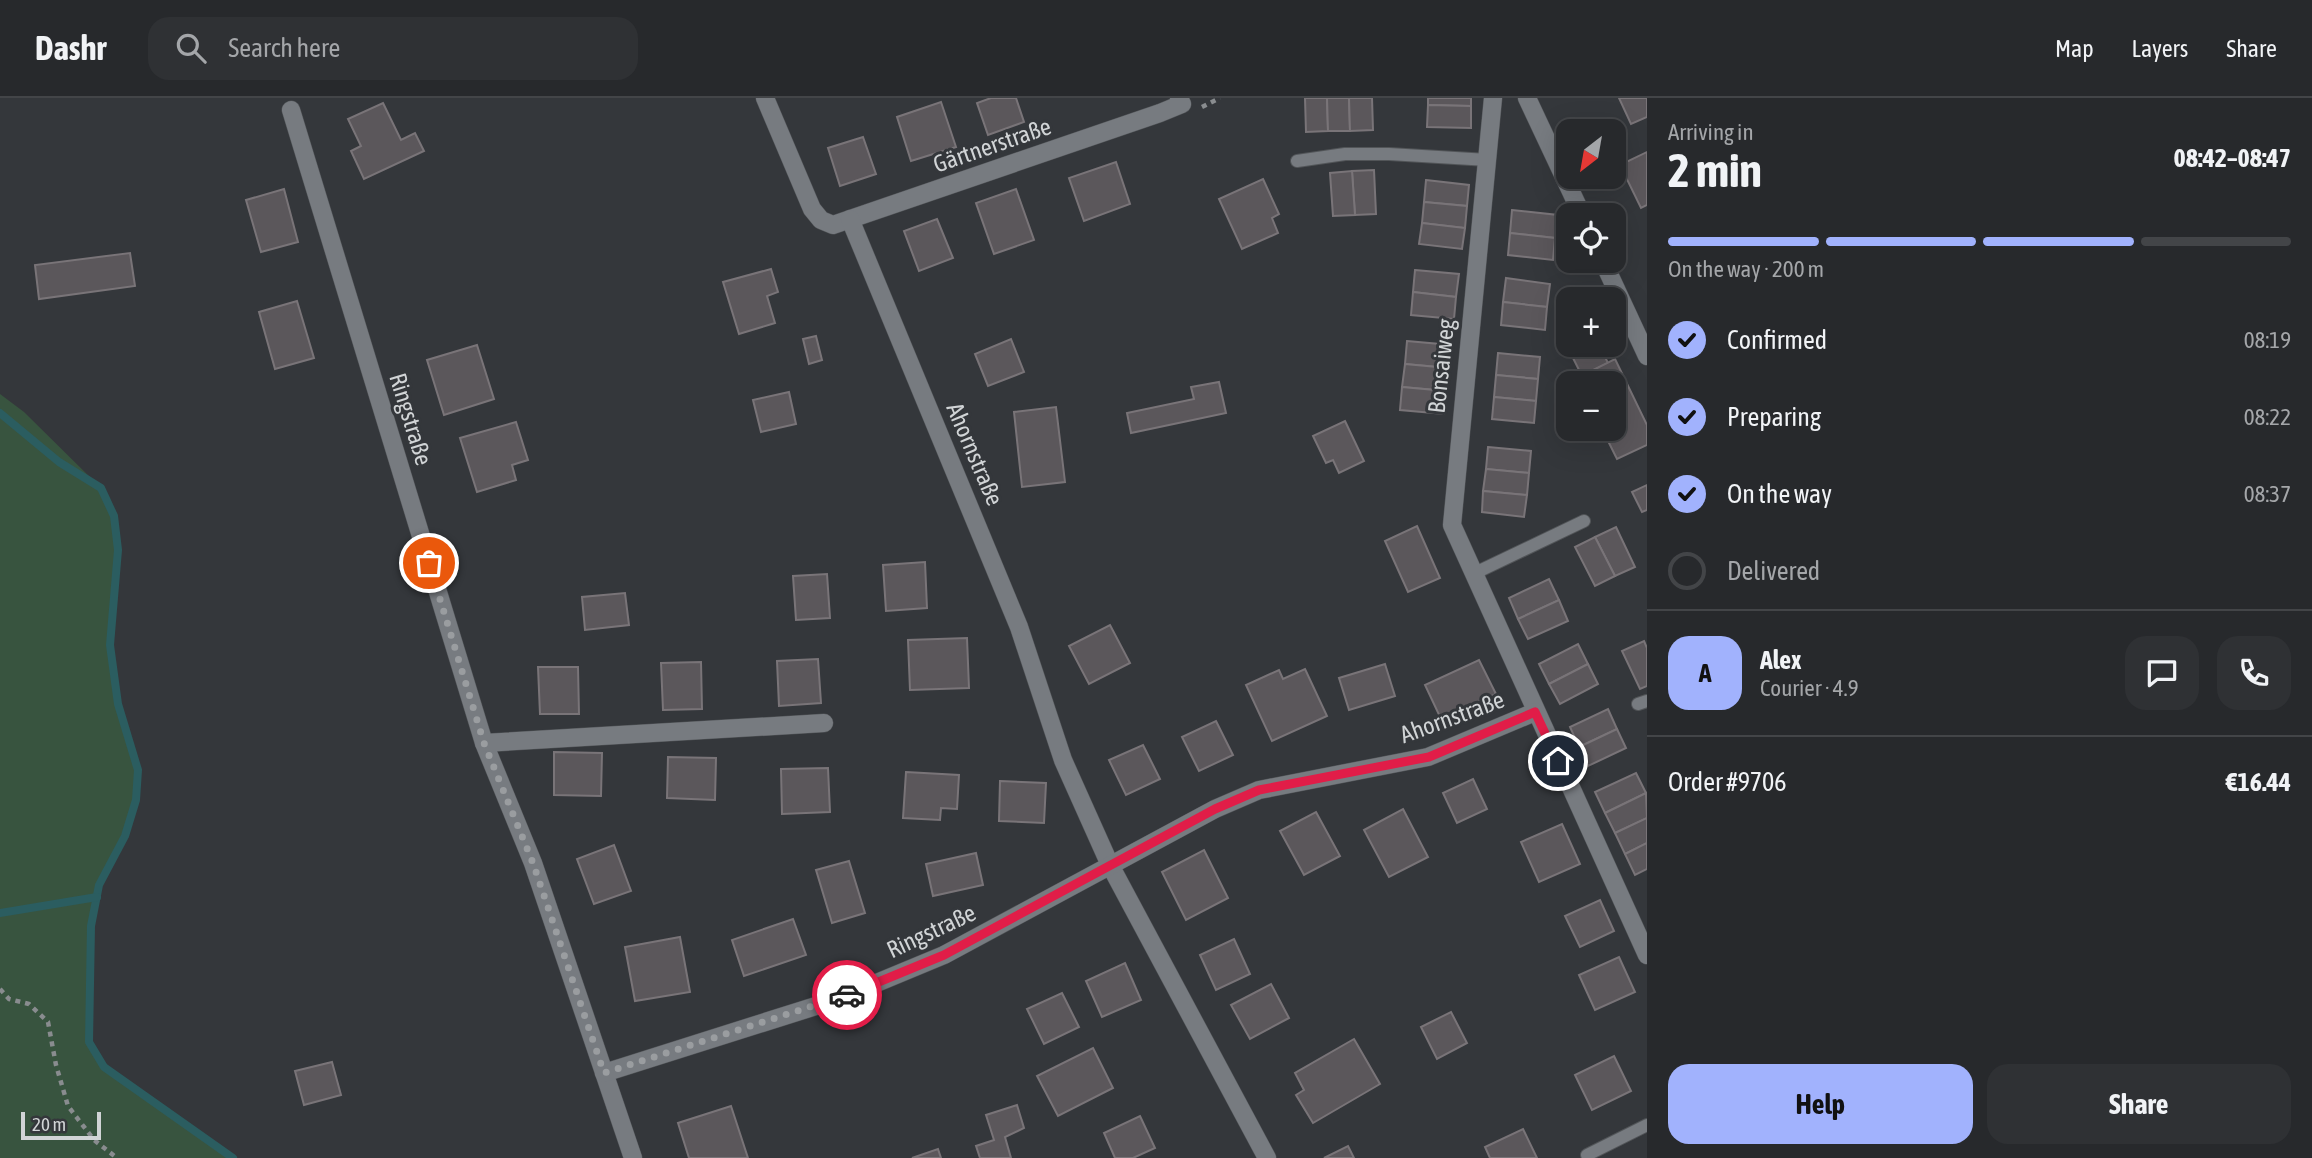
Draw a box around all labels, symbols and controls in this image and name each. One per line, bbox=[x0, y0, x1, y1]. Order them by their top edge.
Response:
search box bbox=[148, 17, 638, 80]
text: Dashr bbox=[35, 29, 106, 67]
icon: search bbox=[172, 29, 210, 67]
text: Search here bbox=[228, 33, 340, 63]
text: Map bbox=[2055, 35, 2094, 62]
text: Layers bbox=[2132, 35, 2188, 62]
text: Share bbox=[2226, 35, 2277, 62]
street label: Gärtnerstraße bbox=[930, 112, 1054, 178]
north arrow bbox=[1556, 119, 1626, 189]
map controls bbox=[1556, 119, 1626, 441]
text: Arriving in bbox=[1668, 119, 1754, 145]
text: 08:42–08:47 bbox=[2174, 143, 2291, 173]
text: 2 min bbox=[1668, 144, 1762, 197]
button: locate bbox=[1556, 203, 1626, 273]
text: On the way · 200 m bbox=[1668, 256, 1824, 282]
button: + bbox=[1556, 287, 1626, 357]
street label: Bonsaiweg bbox=[1423, 317, 1459, 415]
icon: check bbox=[1668, 321, 1706, 359]
text: Confirmed bbox=[1727, 325, 1827, 355]
text: 08:19 bbox=[2244, 327, 2291, 353]
street label: Ringstraße bbox=[384, 370, 438, 468]
button: − bbox=[1556, 371, 1626, 441]
icon: check bbox=[1668, 398, 1706, 436]
street label: Ahornstraße bbox=[941, 399, 1009, 509]
text: Preparing bbox=[1727, 402, 1821, 432]
text: 08:22 bbox=[2244, 404, 2291, 430]
icon: check bbox=[1668, 475, 1706, 513]
text: On the way bbox=[1727, 479, 1832, 509]
text: 08:37 bbox=[2244, 481, 2291, 507]
pin bbox=[399, 533, 459, 593]
icon: bag bbox=[410, 544, 448, 582]
text: Delivered bbox=[1727, 556, 1820, 586]
button: chat bbox=[2125, 636, 2199, 710]
button: phone bbox=[2217, 636, 2291, 710]
text: Alex bbox=[1760, 645, 1801, 675]
text: A bbox=[1699, 658, 1711, 688]
text: Courier · 4.9 bbox=[1760, 675, 1859, 701]
street label: Ahornstraße bbox=[1396, 686, 1508, 748]
pin bbox=[1528, 731, 1588, 791]
icon: home bbox=[1539, 742, 1577, 780]
text: Order #9706 bbox=[1668, 767, 1787, 797]
text: €16.44 bbox=[2226, 767, 2291, 797]
street label: Ringstraße bbox=[882, 899, 980, 963]
courier bbox=[812, 960, 882, 1030]
icon: car bbox=[828, 976, 866, 1014]
button: Help bbox=[1668, 1064, 1973, 1144]
button: Share bbox=[1987, 1064, 2291, 1144]
scale bar bbox=[21, 1109, 102, 1141]
text: 20 m bbox=[32, 1113, 66, 1135]

